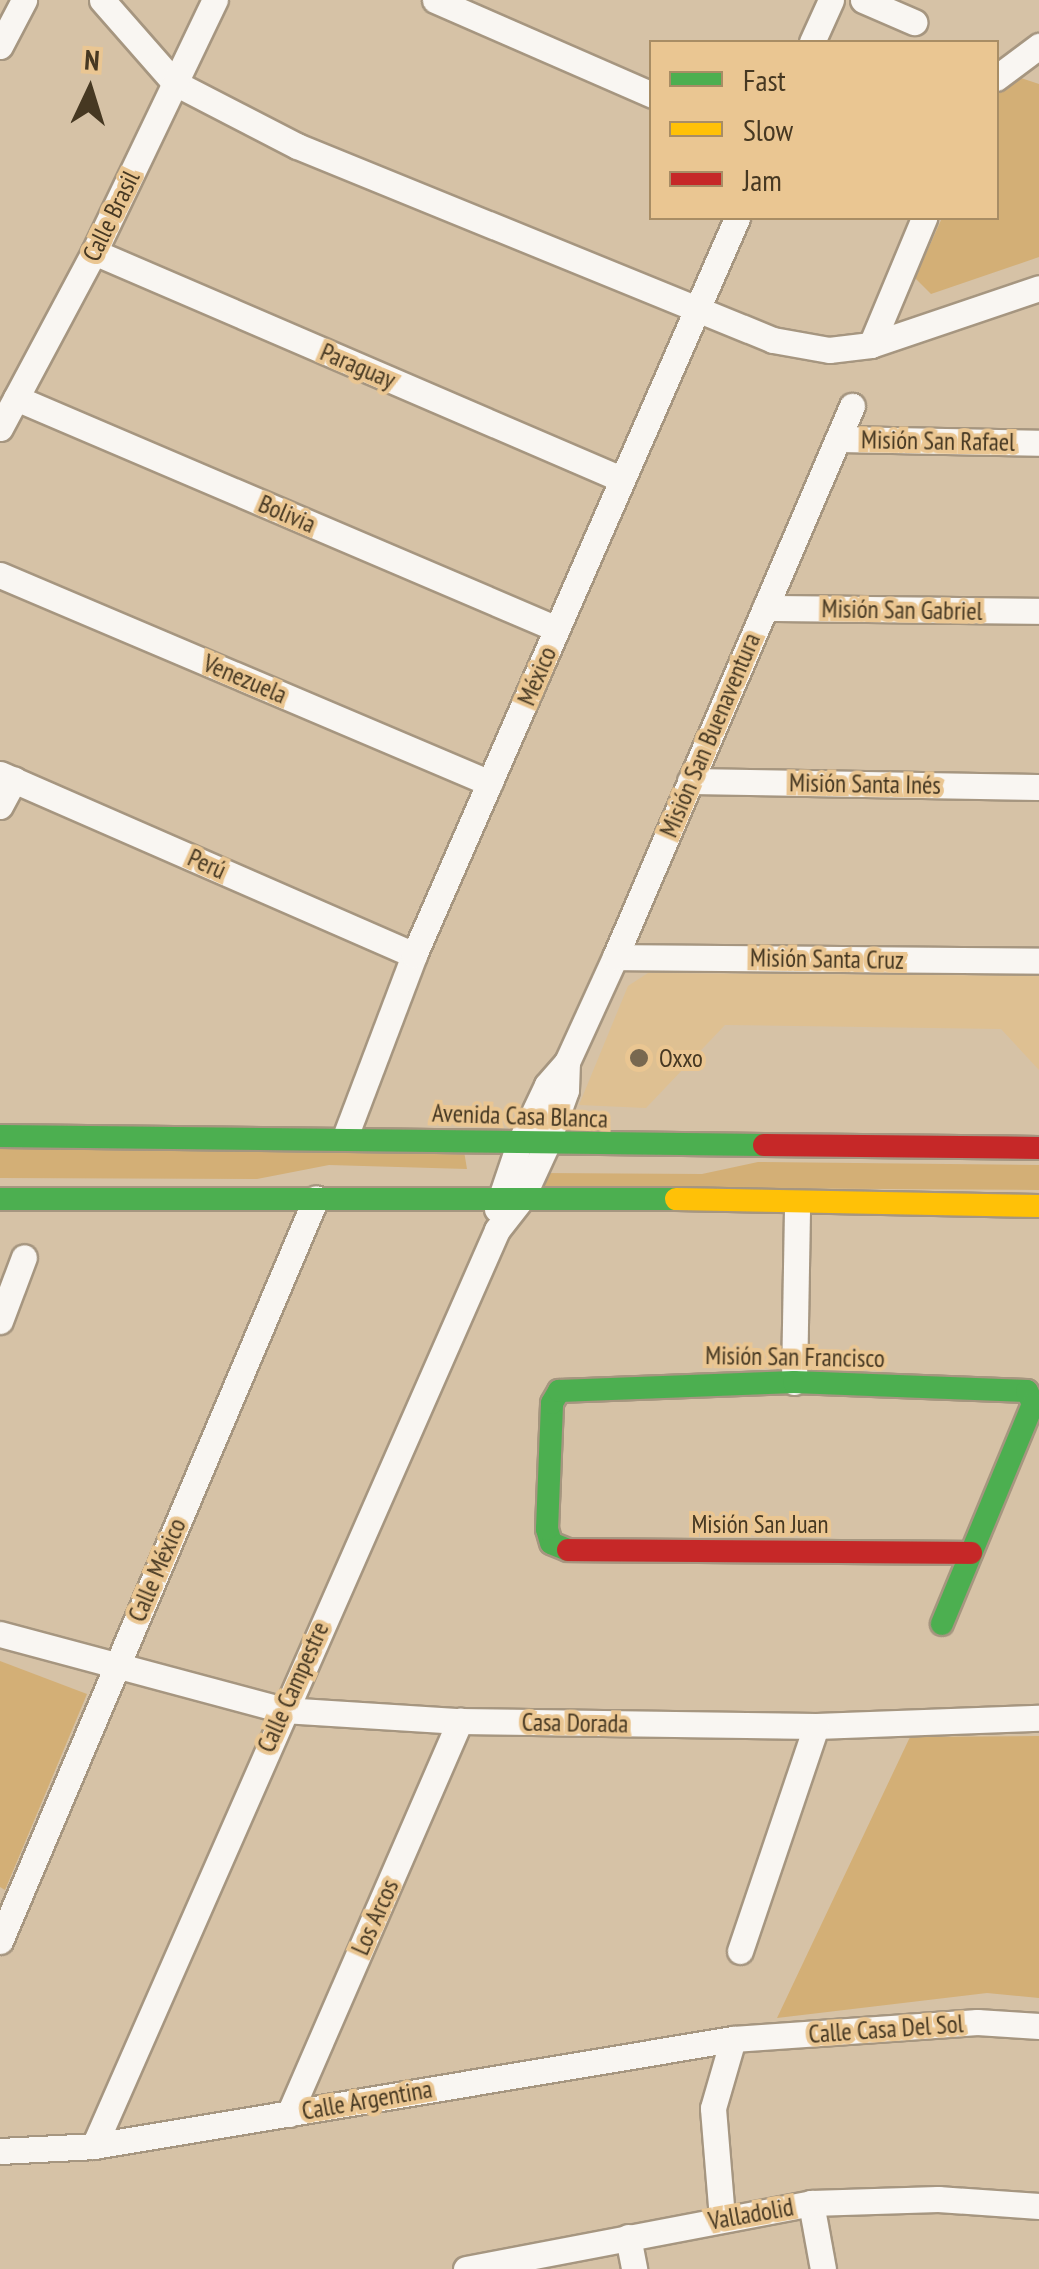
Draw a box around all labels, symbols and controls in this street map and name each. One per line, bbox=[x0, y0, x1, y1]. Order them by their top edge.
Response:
north arrow bbox=[40, 40, 140, 140]
legend bbox=[649, 40, 999, 220]
text: N bbox=[83, 41, 101, 79]
text: Fast bbox=[743, 60, 786, 99]
text: Slow bbox=[743, 110, 793, 149]
text: Jam bbox=[743, 160, 782, 199]
street label: Calle Brasil bbox=[76, 166, 146, 266]
street label: Paraguay bbox=[316, 337, 400, 395]
street label: Misión San Rafael bbox=[861, 425, 1015, 457]
street label: Bolivia bbox=[254, 489, 320, 539]
street label: Misión San Gabriel bbox=[821, 594, 983, 626]
street label: Misión San Buenaventura bbox=[653, 628, 767, 842]
street label: México bbox=[511, 642, 563, 710]
street label: Venezuela bbox=[199, 648, 291, 710]
street label: Misión Santa Inés bbox=[789, 768, 941, 800]
street label: Perú bbox=[183, 842, 231, 886]
street label: Misión Santa Cruz bbox=[750, 943, 904, 975]
place label: Oxxo bbox=[659, 1043, 703, 1073]
marker: Oxxo bbox=[628, 1047, 650, 1069]
street label: Avenida Casa Blanca bbox=[432, 1098, 608, 1134]
street label: Misión San Francisco bbox=[705, 1340, 885, 1374]
street label: Misión San Juan bbox=[691, 1509, 829, 1539]
street label: Calle México bbox=[122, 1514, 192, 1626]
street label: Calle Campestre bbox=[251, 1617, 335, 1757]
street label: Casa Dorada bbox=[522, 1707, 628, 1739]
street label: Los Arcos bbox=[345, 1874, 405, 1960]
street label: Calle Casa Del Sol bbox=[808, 2009, 964, 2049]
street label: Calle Argentina bbox=[299, 2074, 435, 2126]
street label: Valladolid bbox=[706, 2192, 796, 2236]

